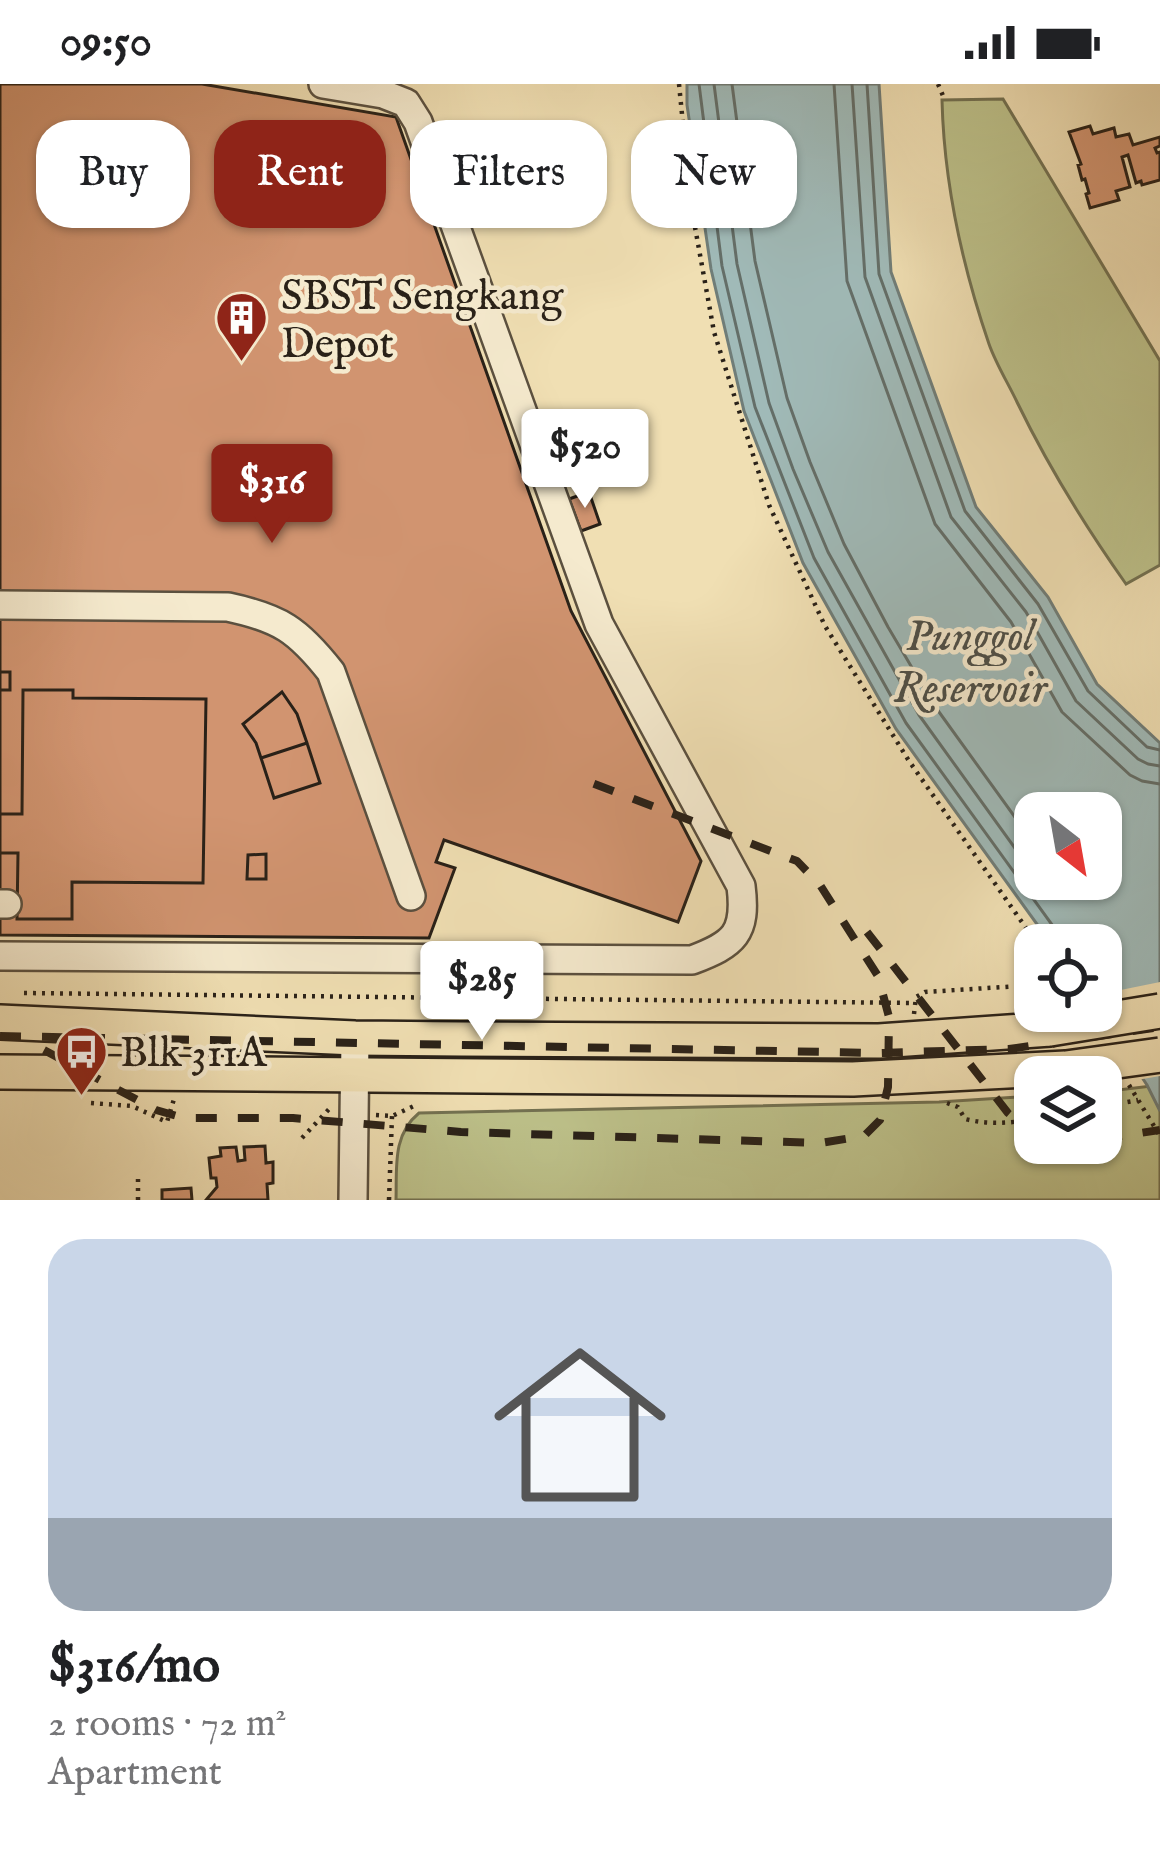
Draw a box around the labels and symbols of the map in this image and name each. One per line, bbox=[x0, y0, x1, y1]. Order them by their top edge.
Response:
place label: SBST Sengkang Depot bbox=[281, 271, 565, 372]
building icon: SBST Sengkang Depot bbox=[214, 290, 270, 364]
pin: $520 bbox=[514, 409, 656, 511]
pin: $316 bbox=[201, 444, 343, 546]
water label: Punggol Reservoir bbox=[893, 609, 1048, 718]
north arrow bbox=[1014, 792, 1122, 900]
pin: $285 bbox=[411, 941, 553, 1043]
bus stop icon: Blk 311A bbox=[53, 1023, 109, 1097]
place label: Blk 311A bbox=[120, 1028, 268, 1081]

